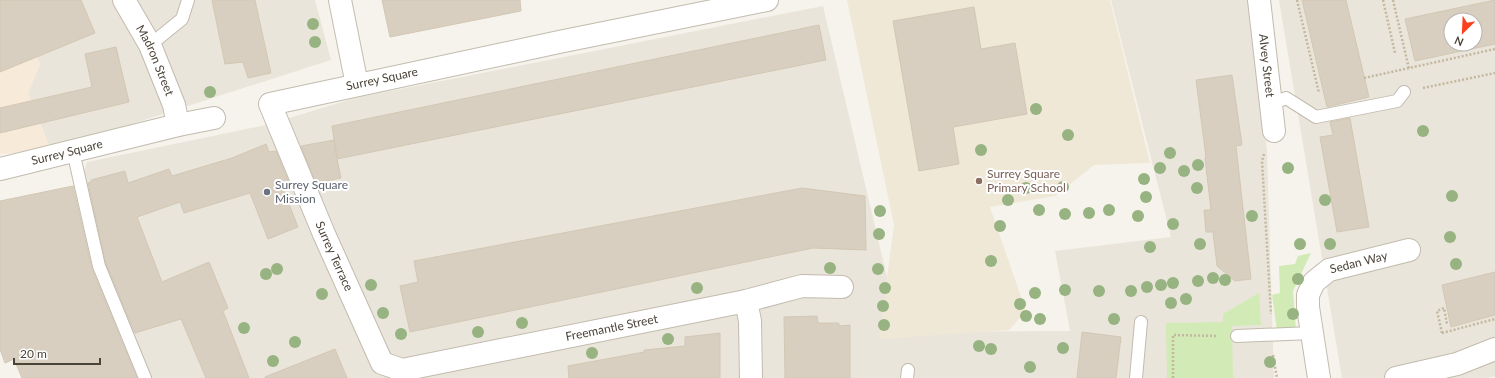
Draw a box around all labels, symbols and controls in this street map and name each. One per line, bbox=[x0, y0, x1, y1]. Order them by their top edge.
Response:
north arrow bbox=[1443, 12, 1483, 52]
street label: Madron Street bbox=[133, 22, 178, 98]
street label: Alvey Street bbox=[1256, 33, 1278, 99]
text: N bbox=[1452, 34, 1465, 49]
street label: Surrey Square bbox=[345, 64, 419, 93]
street label: Surrey Square bbox=[30, 136, 104, 168]
place label: Surrey Square Primary School bbox=[987, 166, 1066, 195]
marker: Surrey Square Primary School bbox=[974, 176, 984, 186]
place label: Surrey Square Mission bbox=[275, 177, 348, 206]
marker: Surrey Square Mission bbox=[262, 187, 272, 197]
street label: Surrey Terrace bbox=[313, 219, 357, 293]
street label: Sedan Way bbox=[1328, 247, 1390, 277]
street label: Freemantle Street bbox=[564, 311, 660, 344]
scale bar bbox=[14, 340, 100, 366]
text: 20 m bbox=[20, 346, 47, 361]

